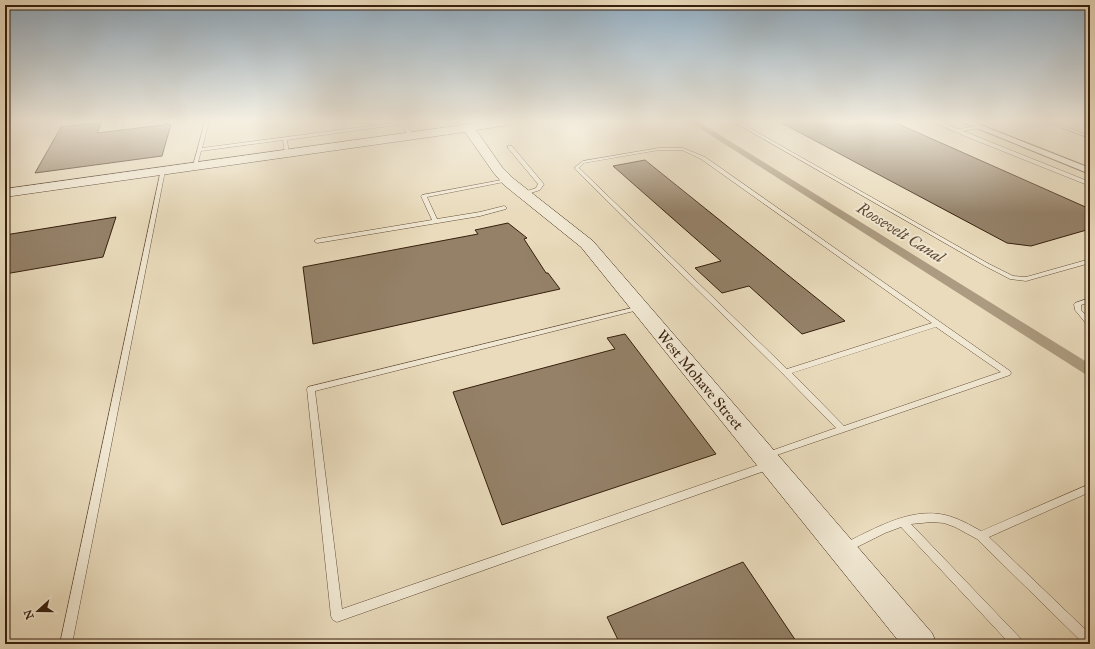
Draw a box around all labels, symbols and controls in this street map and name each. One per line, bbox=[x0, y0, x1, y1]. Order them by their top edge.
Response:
water label: Roosevelt Canal bbox=[853, 198, 949, 268]
street label: West Mohave Street bbox=[653, 326, 748, 434]
north arrow bbox=[18, 591, 58, 631]
text: N bbox=[21, 607, 37, 621]

